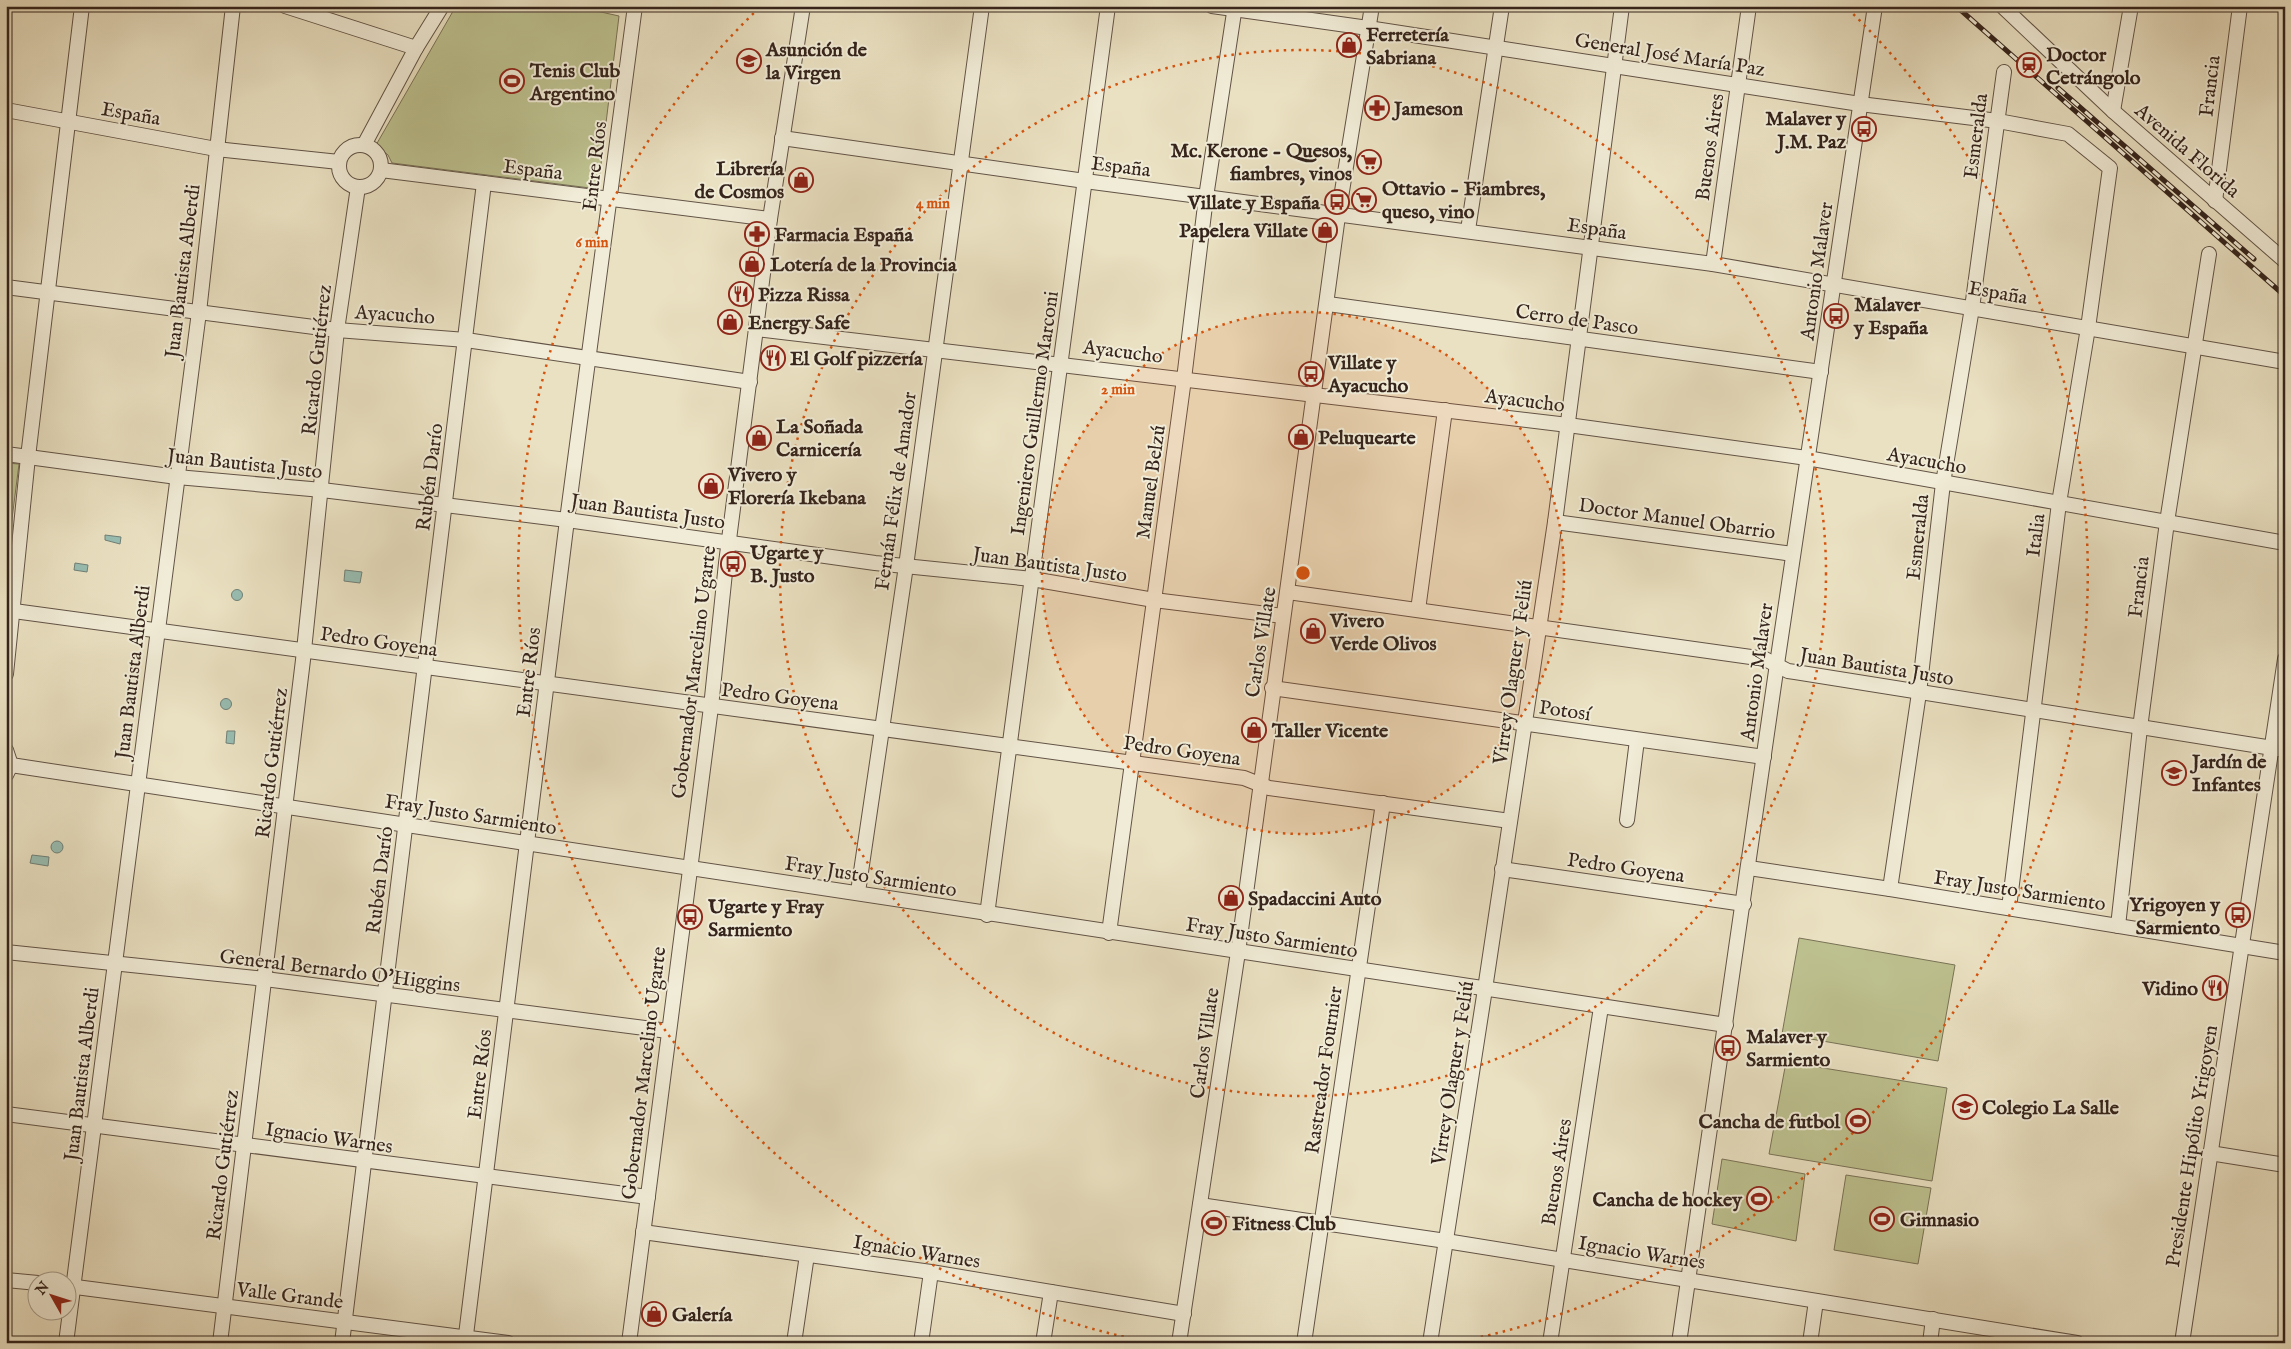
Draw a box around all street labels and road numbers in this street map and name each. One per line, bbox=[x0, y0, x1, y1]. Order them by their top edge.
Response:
street label: General José María Paz bbox=[1573, 28, 1767, 83]
street label: Francia bbox=[2194, 54, 2227, 118]
street label: Buenos Aires bbox=[1691, 92, 1730, 202]
street label: Esmeralda bbox=[1959, 92, 1994, 180]
street label: España bbox=[99, 97, 163, 132]
street label: Avenida Florida bbox=[2129, 98, 2245, 204]
street label: Entre Ríos bbox=[578, 120, 613, 213]
street label: España bbox=[1090, 151, 1152, 184]
street label: España bbox=[502, 154, 564, 187]
street label: Juan Bautista Alberdi bbox=[160, 183, 207, 362]
street label: Antonio Malaver bbox=[1795, 200, 1840, 343]
street label: España bbox=[1566, 213, 1628, 246]
street label: España bbox=[1966, 276, 2030, 311]
street label: Ricardo Gutiérrez bbox=[297, 284, 338, 437]
street label: Ingeniero Guillermo Marconi bbox=[1006, 289, 1065, 537]
street label: Cerro de Pasco bbox=[1514, 299, 1640, 342]
street label: Ayacucho bbox=[353, 300, 436, 331]
street label: Ayacucho bbox=[1080, 335, 1164, 370]
street label: Ayacucho bbox=[1482, 384, 1566, 419]
street label: Fernán Félix de Amador bbox=[870, 390, 923, 592]
street label: Rubén Darío bbox=[411, 422, 450, 533]
street label: Manuel Belzú bbox=[1131, 424, 1172, 541]
street label: Ayacucho bbox=[1884, 442, 1969, 481]
street label: Juan Bautista Justo bbox=[164, 444, 324, 485]
street label: Juan Bautista Justo bbox=[567, 489, 727, 536]
street label: Doctor Manuel Obarrio bbox=[1577, 493, 1777, 546]
street label: Esmeralda bbox=[1902, 493, 1935, 581]
street label: Italia bbox=[2021, 512, 2052, 558]
street label: Juan Bautista Justo bbox=[969, 542, 1129, 589]
street label: Gobernador Marcelino Ugarte bbox=[667, 544, 722, 800]
street label: Francia bbox=[2123, 555, 2156, 619]
street label: Virrey Olaguer y Feliú bbox=[1488, 578, 1539, 767]
street label: Juan Bautista Alberdi bbox=[110, 584, 157, 763]
street label: Carlos Villate bbox=[1240, 585, 1283, 699]
street label: Antonio Malaver bbox=[1735, 601, 1780, 744]
street label: Pedro Goyena bbox=[319, 622, 439, 663]
street label: Entre Ríos bbox=[512, 626, 547, 719]
street label: Juan Bautista Justo bbox=[1796, 643, 1956, 692]
street label: Pedro Goyena bbox=[720, 678, 840, 717]
street label: Ricardo Gutiérrez bbox=[251, 686, 294, 840]
street label: Potosí bbox=[1537, 695, 1594, 728]
street label: Pedro Goyena bbox=[1122, 731, 1242, 772]
street label: Fray Justo Sarmiento bbox=[383, 790, 559, 841]
street label: Rubén Darío bbox=[361, 825, 400, 936]
street label: Pedro Goyena bbox=[1566, 848, 1686, 889]
street label: Fray Justo Sarmiento bbox=[783, 852, 959, 903]
street label: Fray Justo Sarmiento bbox=[1932, 866, 2108, 917]
street label: Fray Justo Sarmiento bbox=[1184, 913, 1360, 964]
street label: General Bernardo O'Higgins bbox=[218, 944, 462, 999]
street label: Gobernador Marcelino Ugarte bbox=[617, 945, 672, 1201]
street label: Virrey Olaguer y Feliú bbox=[1426, 979, 1480, 1168]
street label: Rastreador Fournier bbox=[1300, 984, 1349, 1156]
street label: Juan Bautista Alberdi bbox=[59, 986, 106, 1165]
street label: Carlos Villate bbox=[1185, 986, 1226, 1100]
street label: Presidente Hipólito Yrigoyen bbox=[2161, 1023, 2224, 1269]
street label: Entre Ríos bbox=[463, 1028, 498, 1121]
street label: Ricardo Gutiérrez bbox=[202, 1088, 245, 1242]
street label: Ignacio Warnes bbox=[263, 1117, 394, 1160]
street label: Buenos Aires bbox=[1537, 1117, 1578, 1228]
street label: Ignacio Warnes bbox=[851, 1230, 982, 1275]
street label: Ignacio Warnes bbox=[1576, 1231, 1707, 1276]
street label: Valle Grande bbox=[234, 1277, 345, 1315]

